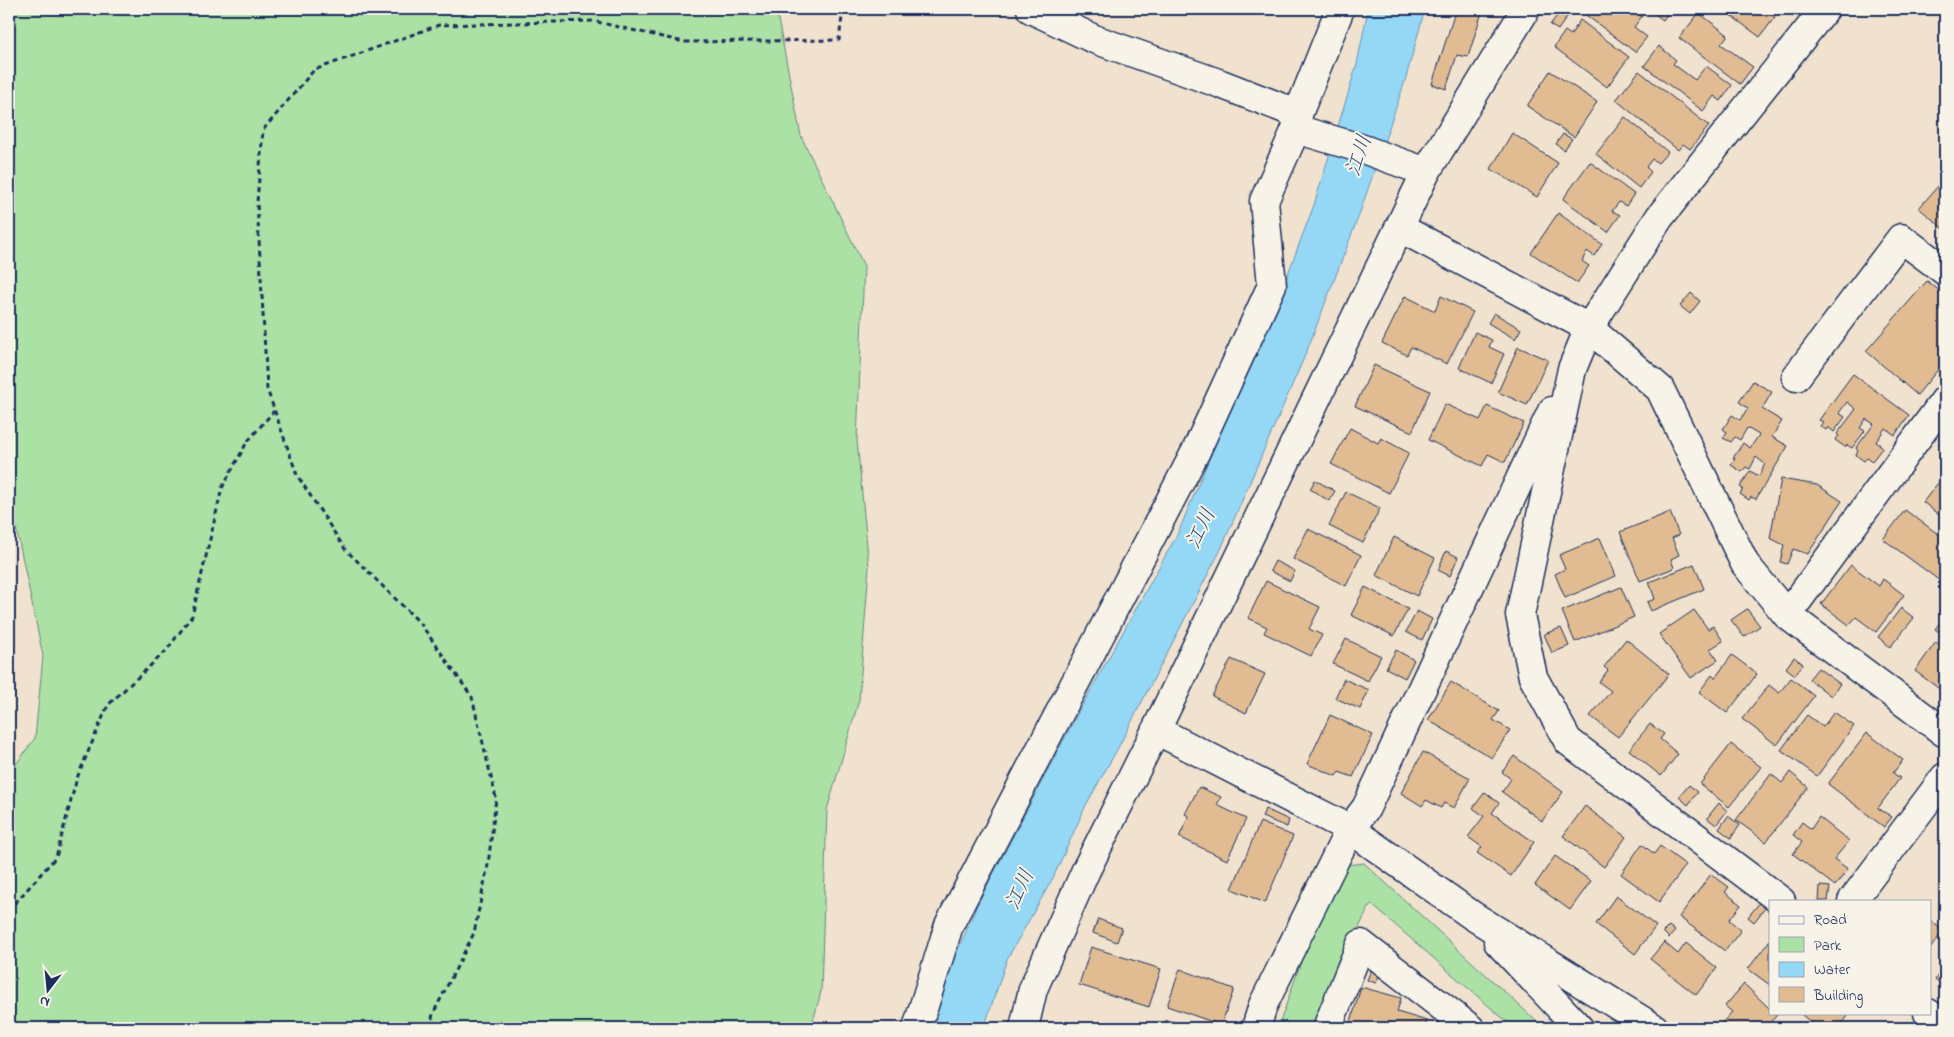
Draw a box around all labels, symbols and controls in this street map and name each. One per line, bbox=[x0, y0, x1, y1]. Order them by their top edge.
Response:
water label: 江川 bbox=[1339, 131, 1381, 180]
water label: 江川 bbox=[1179, 503, 1224, 554]
water label: 江川 bbox=[998, 864, 1043, 915]
legend bbox=[1769, 900, 1932, 1014]
text: Road bbox=[1814, 909, 1847, 931]
text: Park bbox=[1814, 935, 1842, 957]
text: Water bbox=[1814, 959, 1850, 981]
north arrow bbox=[22, 964, 72, 1014]
text: Building bbox=[1813, 985, 1863, 1008]
text: N bbox=[37, 990, 52, 1012]

